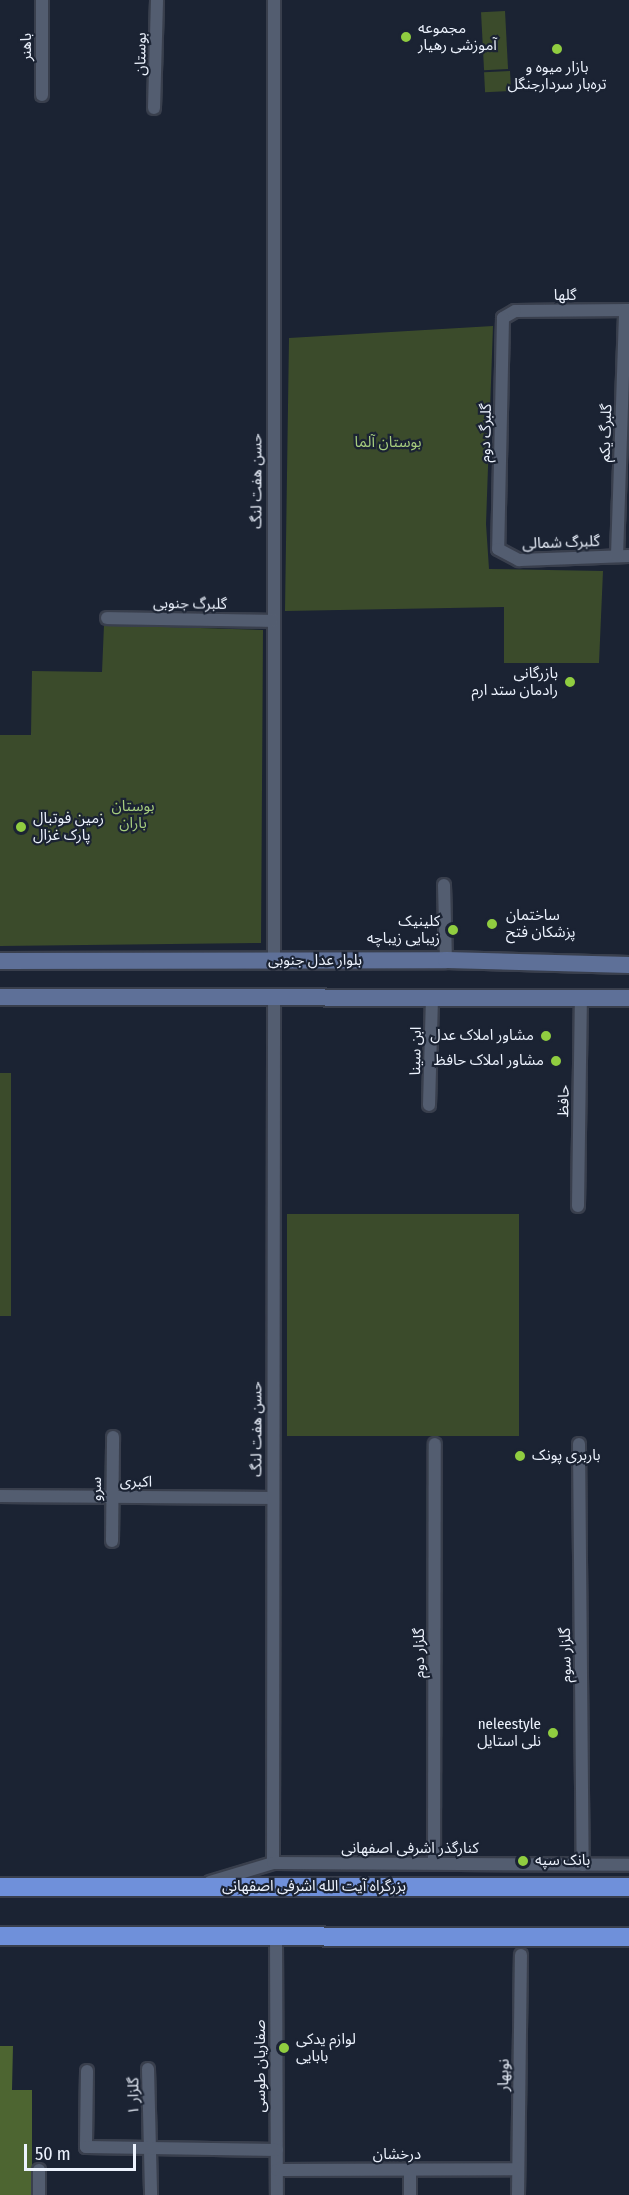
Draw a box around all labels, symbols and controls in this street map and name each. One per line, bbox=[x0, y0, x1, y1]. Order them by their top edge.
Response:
place label: مجموعه آموزشی رهیار bbox=[418, 19, 497, 54]
marker: مجموعه آموزشی رهیار bbox=[399, 30, 413, 44]
street label: بوستان bbox=[132, 32, 150, 76]
street label: باهنر bbox=[18, 33, 36, 61]
marker: بازار میوه و تره‌بار سردارجنگل bbox=[550, 42, 564, 56]
place label: بازار میوه و تره‌بار سردارجنگل bbox=[508, 58, 606, 93]
street label: گلها bbox=[554, 287, 576, 305]
street label: گلبرگ دوم bbox=[476, 403, 496, 463]
street label: گلبرگ یکم bbox=[596, 404, 616, 462]
street label: حسن هفت لنگ bbox=[248, 433, 266, 529]
park label: بوستان آلما bbox=[354, 434, 422, 452]
street label: گلبرگ شمالی bbox=[522, 533, 600, 553]
street label: گلبرگ جنوبی bbox=[153, 594, 227, 614]
place label: بازرگانی رادمان ستد ارم bbox=[472, 664, 558, 699]
marker: بازرگانی رادمان ستد ارم bbox=[563, 675, 577, 689]
park label: بوستان باران bbox=[111, 797, 155, 832]
place label: زمین فوتبال پارک غزال bbox=[33, 809, 104, 844]
marker: زمین فوتبال پارک غزال bbox=[14, 820, 28, 834]
place label: ساختمان پزشکان فتح bbox=[506, 906, 576, 941]
place label: کلینیک زیبایی زیباچه bbox=[367, 912, 440, 947]
marker: ساختمان پزشکان فتح bbox=[483, 915, 501, 933]
marker: کلینیک زیبایی زیباچه bbox=[444, 921, 462, 939]
street label: بلوار عدل جنوبی bbox=[268, 952, 362, 970]
street label: ابن سینا bbox=[407, 1026, 425, 1076]
place label: مشاور املاک عدل bbox=[430, 1027, 534, 1045]
marker: مشاور املاک عدل bbox=[539, 1029, 553, 1043]
place label: مشاور املاک حافظ bbox=[434, 1052, 544, 1070]
marker: مشاور املاک حافظ bbox=[549, 1054, 563, 1068]
street label: حافظ bbox=[555, 1085, 573, 1117]
street label: حسن هفت لنگ bbox=[248, 1381, 266, 1477]
place label: باربری پونک bbox=[532, 1447, 601, 1465]
marker: باربری پونک bbox=[513, 1449, 527, 1463]
street label: اکبری bbox=[120, 1473, 152, 1491]
street label: سرو bbox=[88, 1477, 106, 1501]
street label: گلزار سوم bbox=[557, 1627, 575, 1683]
street label: گلزار دوم bbox=[411, 1628, 429, 1678]
place label: neleestyle نلی استایل bbox=[477, 1715, 541, 1750]
marker: neleestyle نلی استایل bbox=[546, 1726, 560, 1740]
street label: کنارگذر اشرفی اصفهانی bbox=[341, 1840, 479, 1858]
place label: بانک سپه bbox=[535, 1852, 590, 1870]
marker: بانک سپه bbox=[516, 1854, 530, 1868]
street label: بزرگراه آیت الله اشرفی اصفهانی bbox=[222, 1878, 406, 1896]
street label: صفاریان طوسی bbox=[252, 2019, 270, 2113]
place label: لوازم یدکی بابایی bbox=[296, 2030, 356, 2065]
marker: لوازم یدکی بابایی bbox=[277, 2041, 291, 2055]
street label: نوبهار bbox=[495, 2059, 513, 2091]
street label: گلزار ۱ bbox=[125, 2077, 143, 2115]
scale bar bbox=[27, 2132, 140, 2170]
text: 50 m bbox=[35, 2143, 71, 2165]
street label: درخشان bbox=[373, 2146, 421, 2164]

